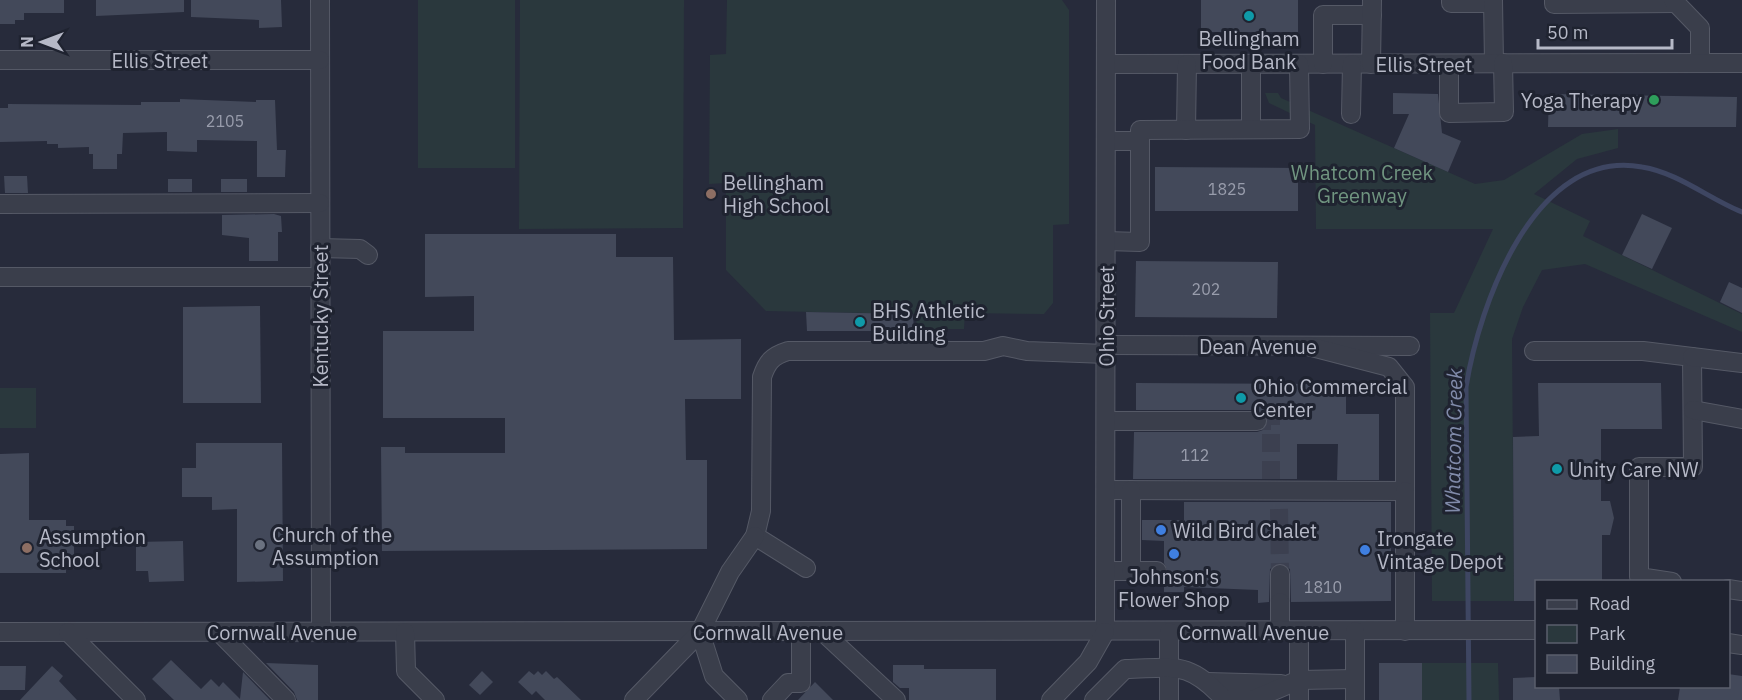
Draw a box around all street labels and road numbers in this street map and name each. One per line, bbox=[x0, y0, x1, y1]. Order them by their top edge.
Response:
street label: Ellis Street bbox=[112, 47, 208, 74]
street label: Ellis Street bbox=[1376, 51, 1472, 78]
street label: Kentucky Street bbox=[307, 244, 334, 388]
street label: Ohio Street bbox=[1093, 265, 1120, 367]
street label: Dean Avenue bbox=[1199, 333, 1317, 360]
street label: Cornwall Avenue bbox=[207, 619, 357, 646]
street label: Cornwall Avenue bbox=[693, 619, 843, 646]
street label: Cornwall Avenue bbox=[1179, 619, 1329, 646]

